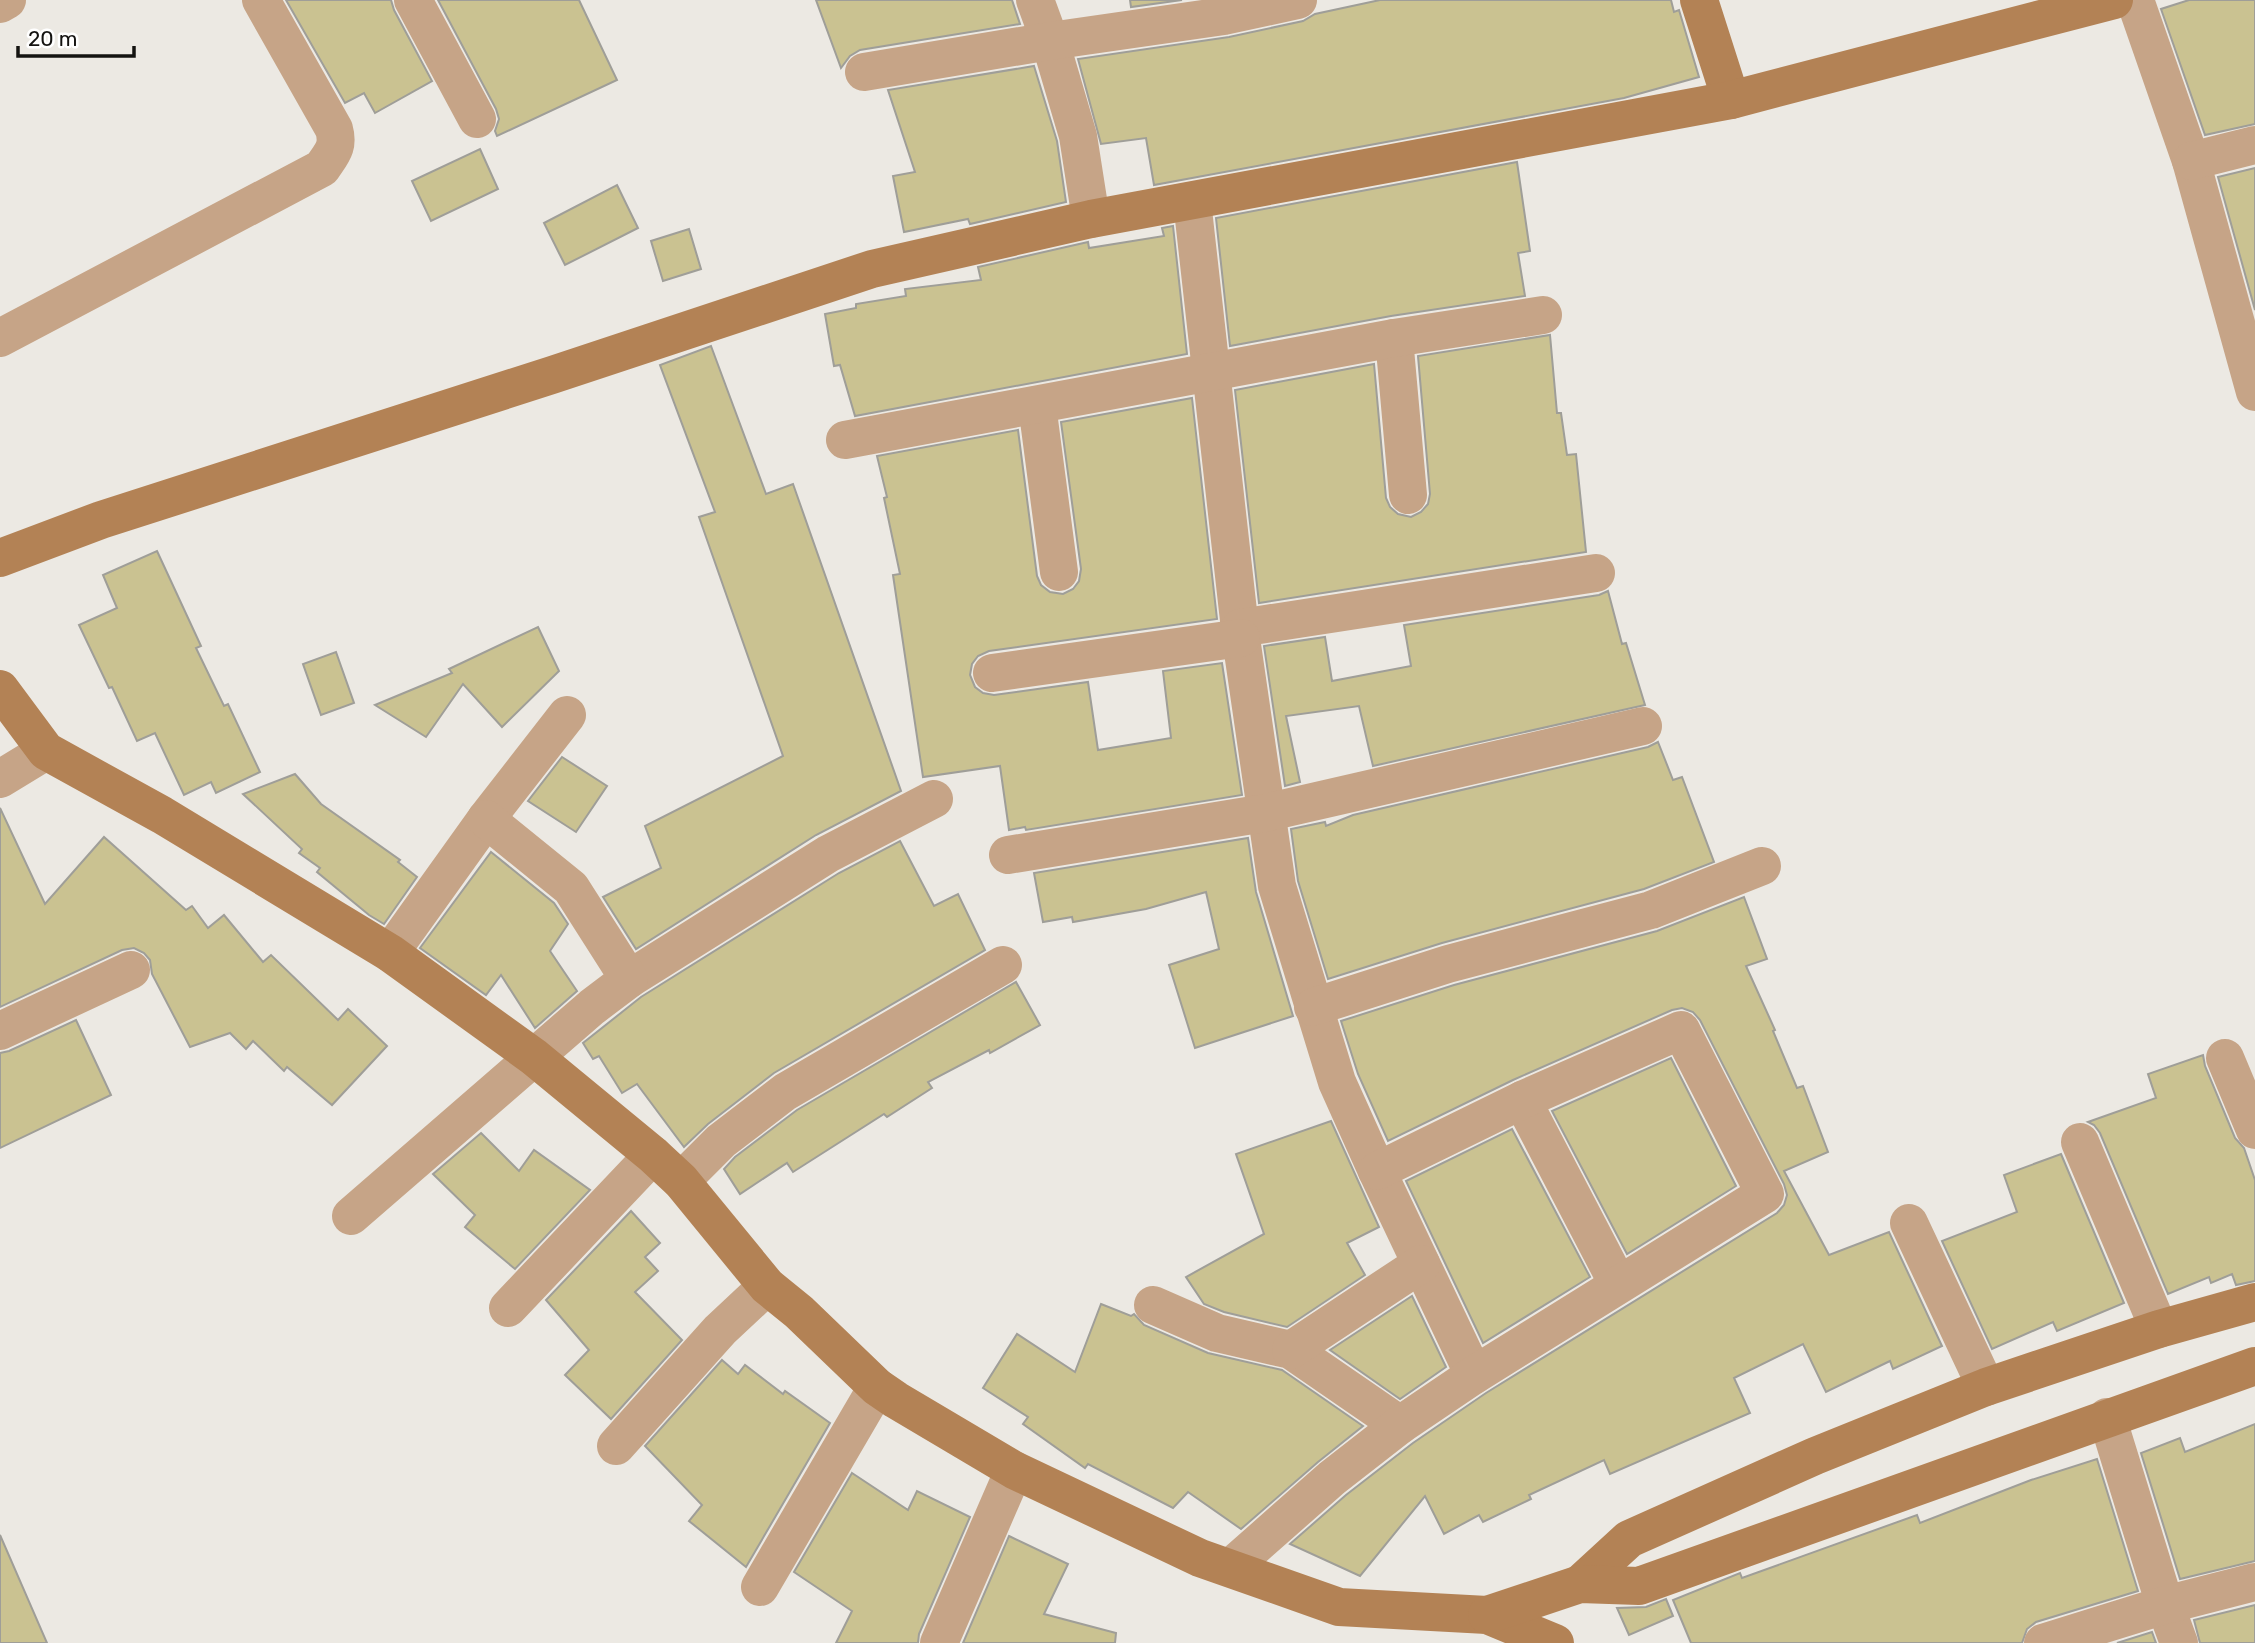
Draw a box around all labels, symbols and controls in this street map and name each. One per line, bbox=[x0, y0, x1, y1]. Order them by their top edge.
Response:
scale bar bbox=[18, 14, 133, 58]
text: 20 m bbox=[28, 26, 77, 51]

